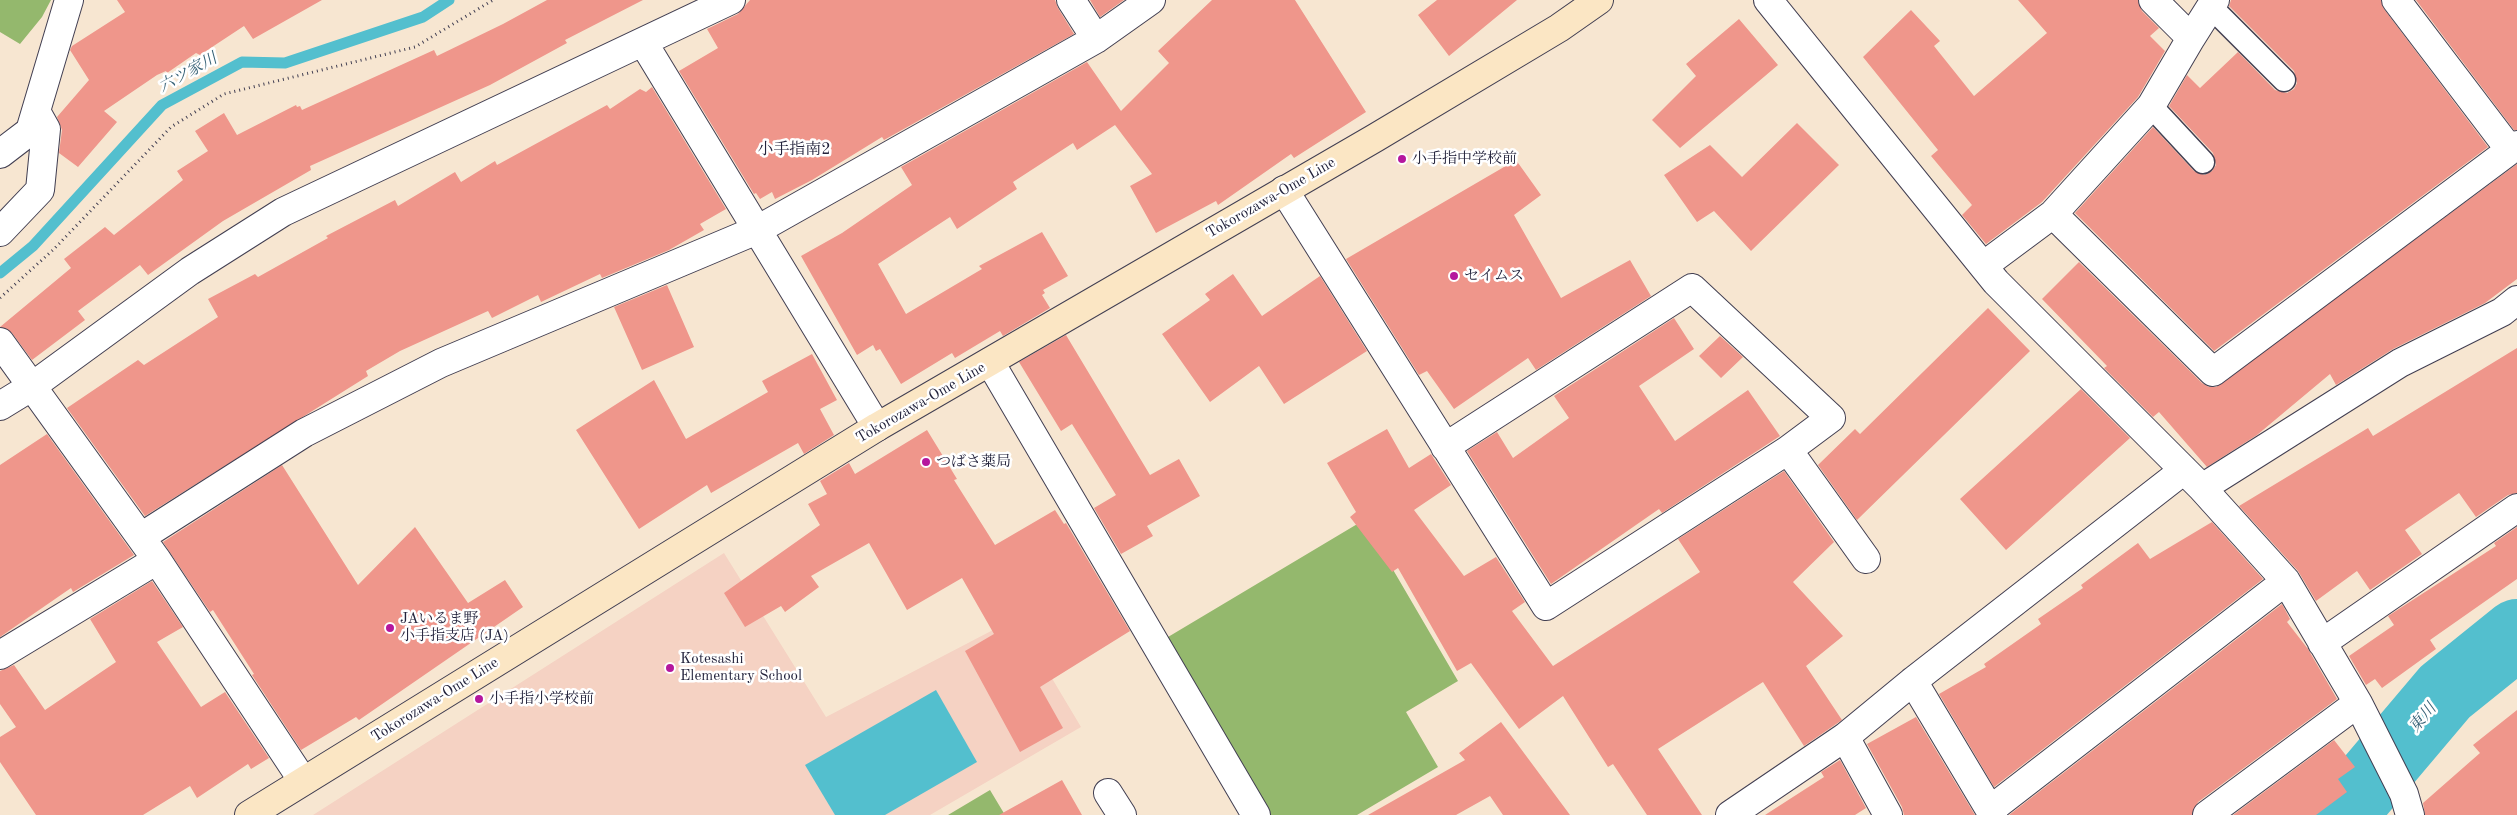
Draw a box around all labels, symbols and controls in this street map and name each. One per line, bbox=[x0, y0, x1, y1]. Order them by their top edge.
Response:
water label: 六ツ家川 bbox=[155, 49, 221, 97]
district label: 小手指南2 bbox=[757, 140, 831, 160]
place label: 小手指中学校前 bbox=[1412, 150, 1517, 168]
marker: 小手指中学校前 bbox=[1396, 153, 1408, 165]
street label: Tokorozawa-Ome Line bbox=[1203, 154, 1339, 242]
place label: セイムス bbox=[1464, 267, 1524, 285]
marker: セイムス bbox=[1448, 270, 1460, 282]
street label: Tokorozawa-Ome Line bbox=[853, 359, 989, 447]
place label: つばさ薬局 bbox=[936, 453, 1011, 471]
marker: つばさ薬局 bbox=[920, 456, 932, 468]
place label: JAいるま野 小手指支店 (JA) bbox=[400, 610, 509, 645]
marker: JAいるま野 小手指支店 (JA) bbox=[384, 622, 396, 634]
place label: Kotesashi Elementary School bbox=[680, 650, 802, 685]
street label: Tokorozawa-Ome Line bbox=[368, 654, 502, 746]
marker: Kotesashi Elementary School bbox=[664, 662, 676, 674]
place label: 小手指小学校前 bbox=[489, 690, 594, 708]
marker: 小手指小学校前 bbox=[473, 693, 485, 705]
water label: 東川 bbox=[2405, 700, 2441, 736]

